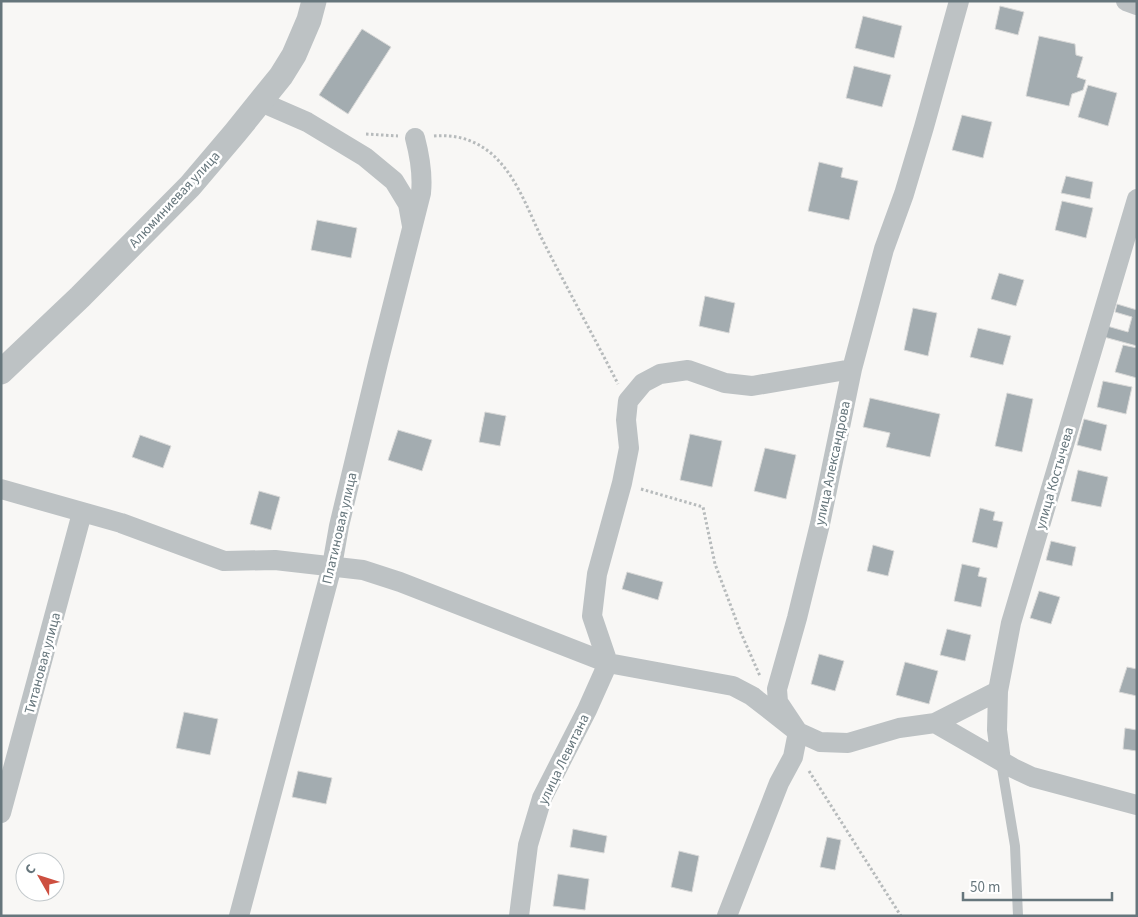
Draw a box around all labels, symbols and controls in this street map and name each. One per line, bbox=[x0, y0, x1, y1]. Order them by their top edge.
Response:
street label: Алюминиевая улица bbox=[124, 147, 225, 253]
street label: улица Александрова bbox=[810, 399, 856, 527]
street label: улица Костычева bbox=[1031, 425, 1079, 532]
street label: Платиновая улица bbox=[317, 470, 363, 586]
street label: Титановая улица bbox=[20, 610, 66, 716]
street label: улица Левитана bbox=[533, 711, 594, 808]
north arrow bbox=[15, 852, 65, 902]
text: С bbox=[20, 860, 41, 879]
scale bar bbox=[963, 870, 1112, 902]
text: 50 m bbox=[970, 877, 1000, 898]

